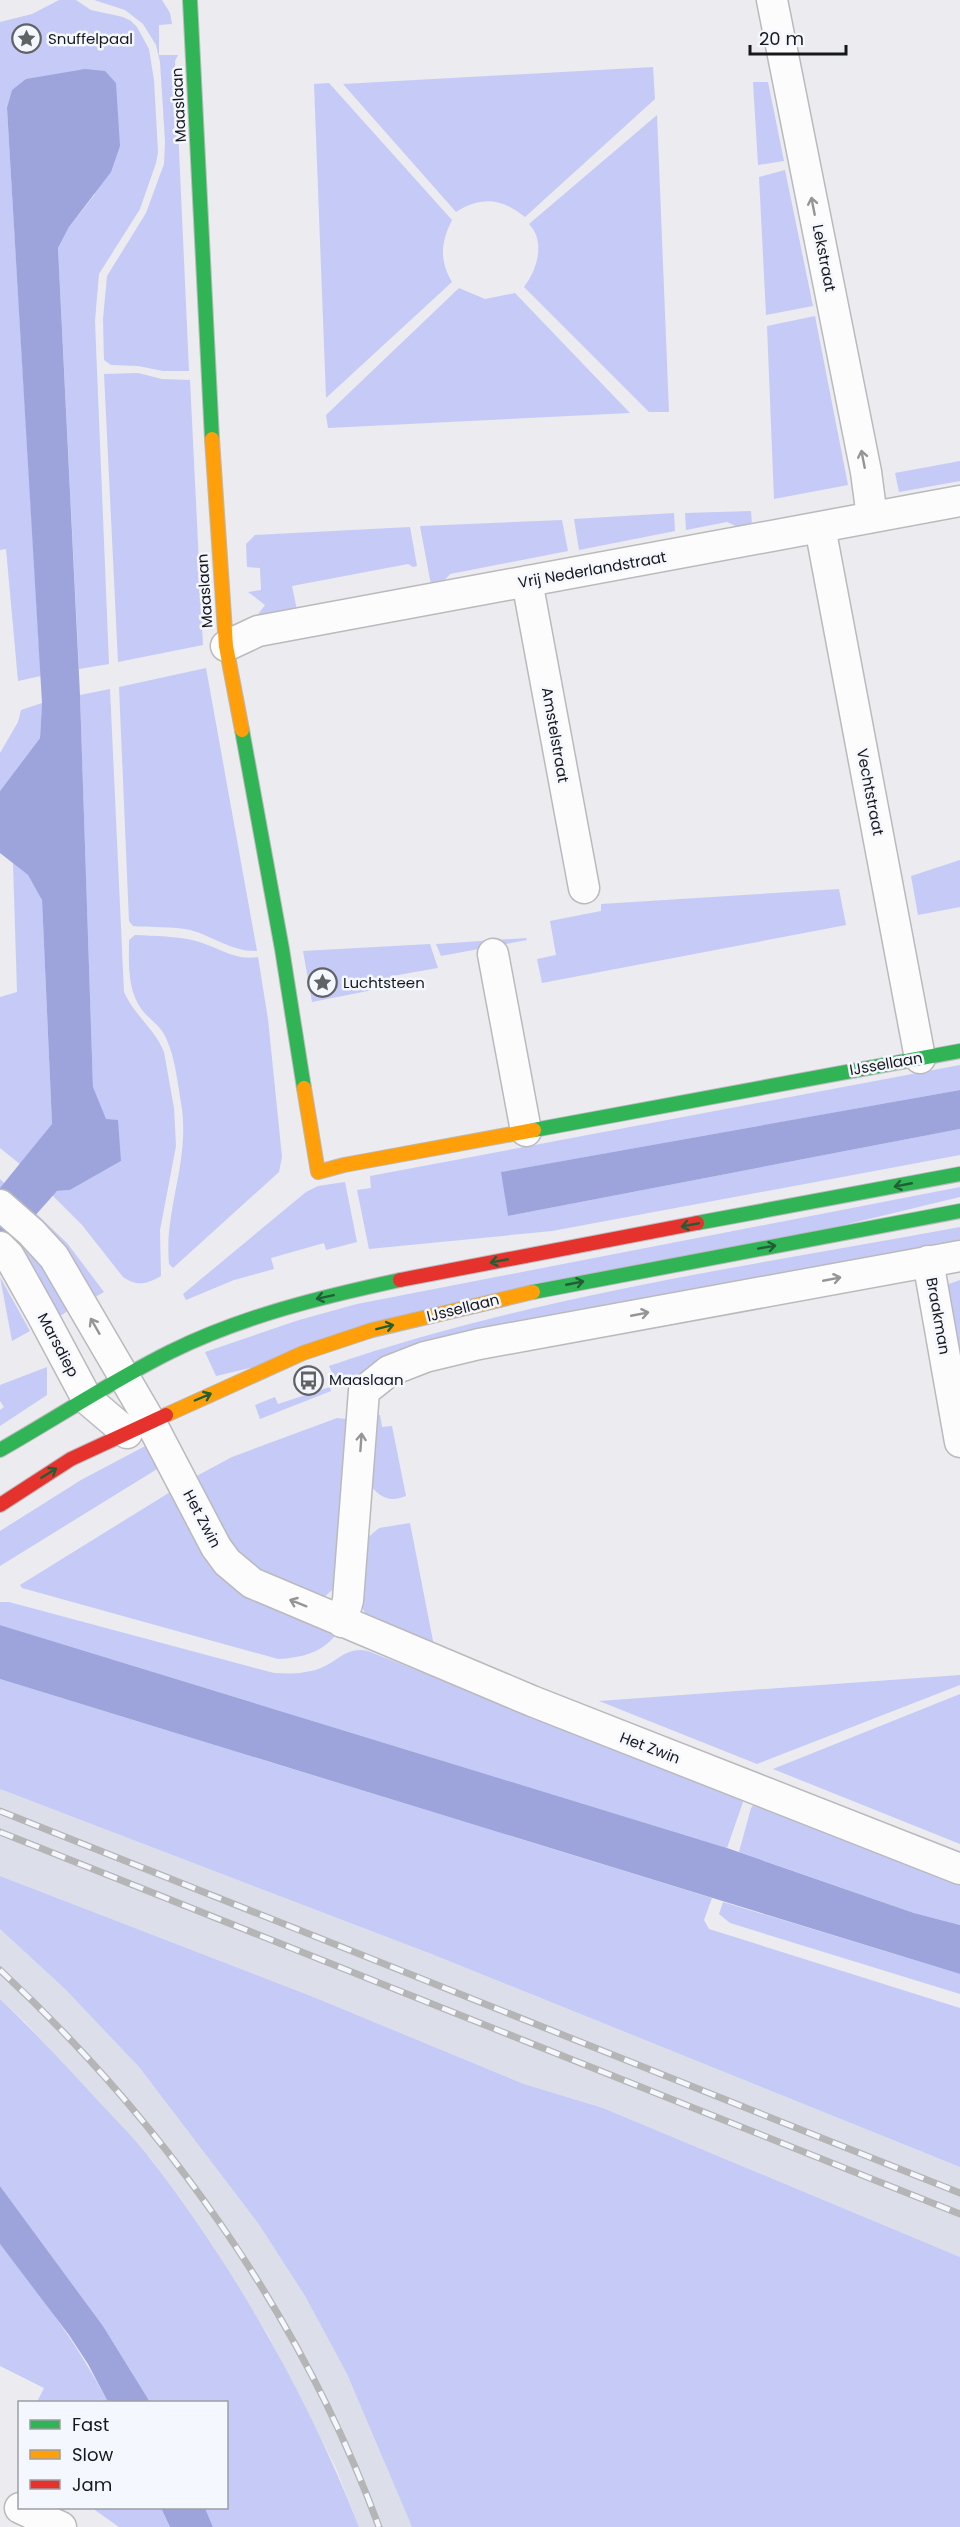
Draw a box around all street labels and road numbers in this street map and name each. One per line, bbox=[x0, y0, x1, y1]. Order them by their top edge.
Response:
street label: Maaslaan bbox=[166, 67, 191, 143]
street label: Lekstraat bbox=[808, 222, 841, 293]
street label: Vrij Nederlandstraat bbox=[516, 546, 668, 593]
street label: Maaslaan bbox=[191, 553, 218, 629]
street label: Amstelstraat bbox=[537, 686, 574, 784]
street label: Vechtstraat bbox=[852, 747, 889, 837]
street label: IJssellaan bbox=[848, 1047, 924, 1080]
street label: Braakman bbox=[921, 1276, 956, 1356]
street label: IJssellaan bbox=[424, 1288, 501, 1327]
street label: Marsdiep bbox=[33, 1309, 84, 1380]
street label: Het Zwin bbox=[178, 1486, 226, 1551]
street label: Het Zwin bbox=[617, 1726, 683, 1769]

